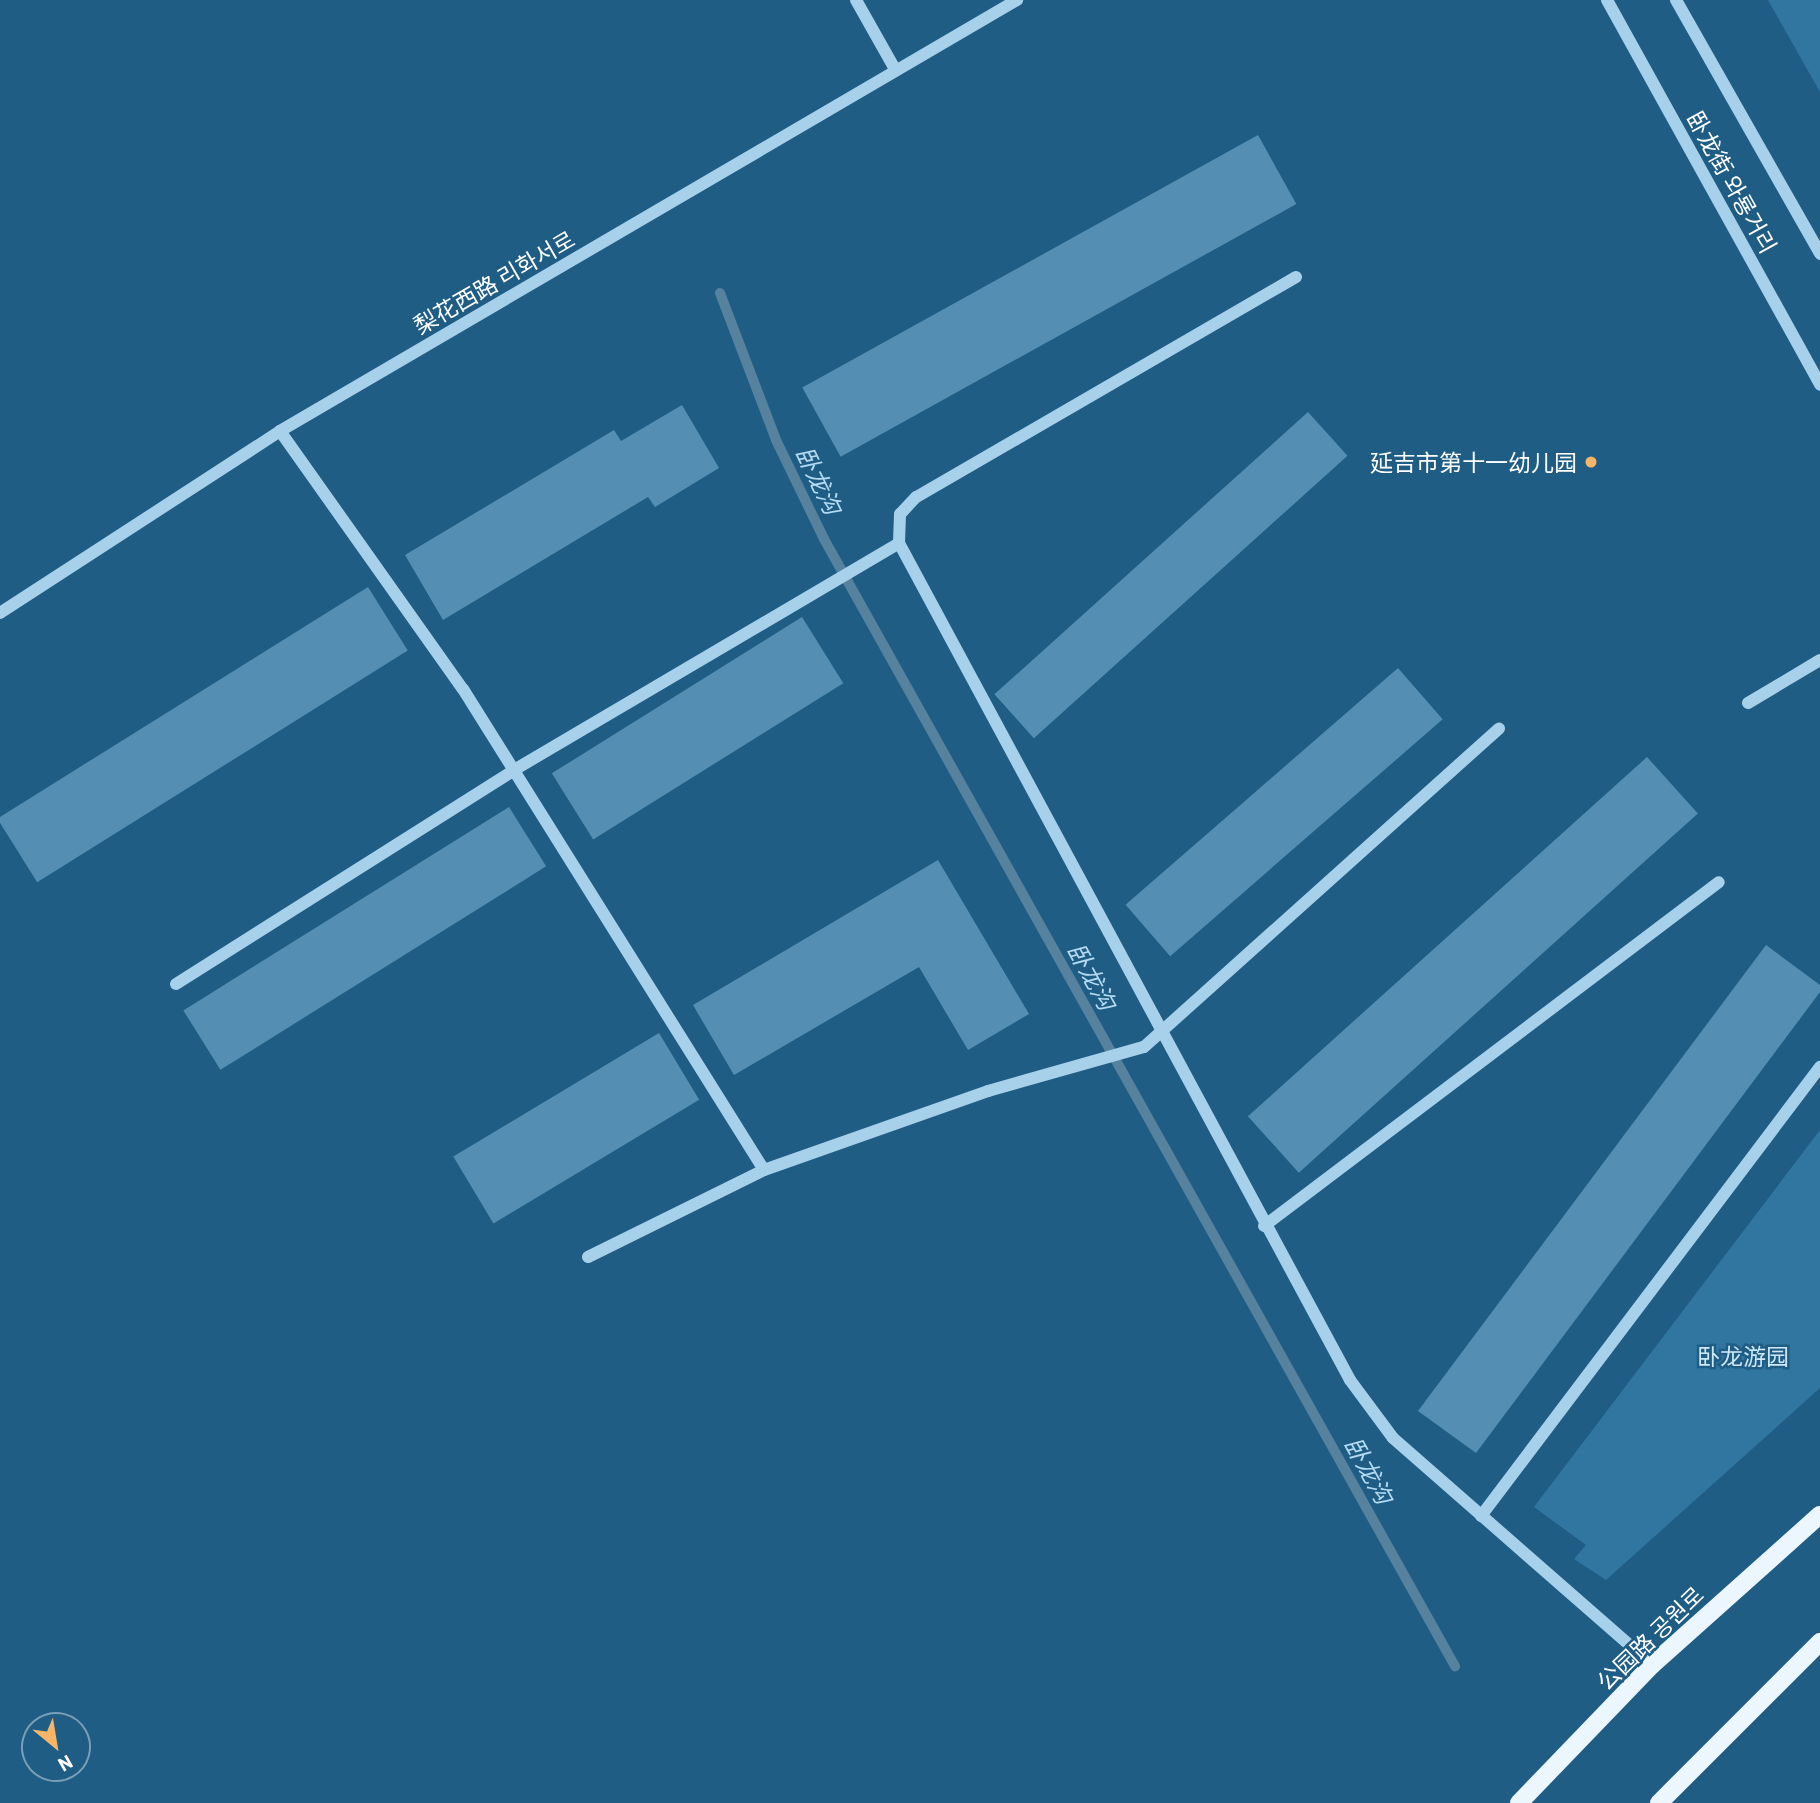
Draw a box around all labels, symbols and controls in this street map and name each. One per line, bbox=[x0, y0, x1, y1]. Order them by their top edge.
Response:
street label: 卧龙街 와룡거리 bbox=[1682, 106, 1782, 258]
street label: 梨花西路 리화서로 bbox=[409, 225, 579, 339]
water label: 卧龙沟 bbox=[790, 441, 848, 519]
place label: 延吉市第十一幼儿园 bbox=[1370, 448, 1577, 476]
marker: 延吉市第十一幼儿园 bbox=[1583, 454, 1599, 470]
water label: 卧龙沟 bbox=[1062, 938, 1122, 1014]
park label: 卧龙游园 bbox=[1697, 1342, 1789, 1370]
water label: 卧龙沟 bbox=[1339, 1432, 1399, 1508]
street label: 公园路 공원로 bbox=[1591, 1580, 1709, 1696]
north arrow bbox=[21, 1712, 91, 1782]
text: N bbox=[55, 1751, 77, 1777]

